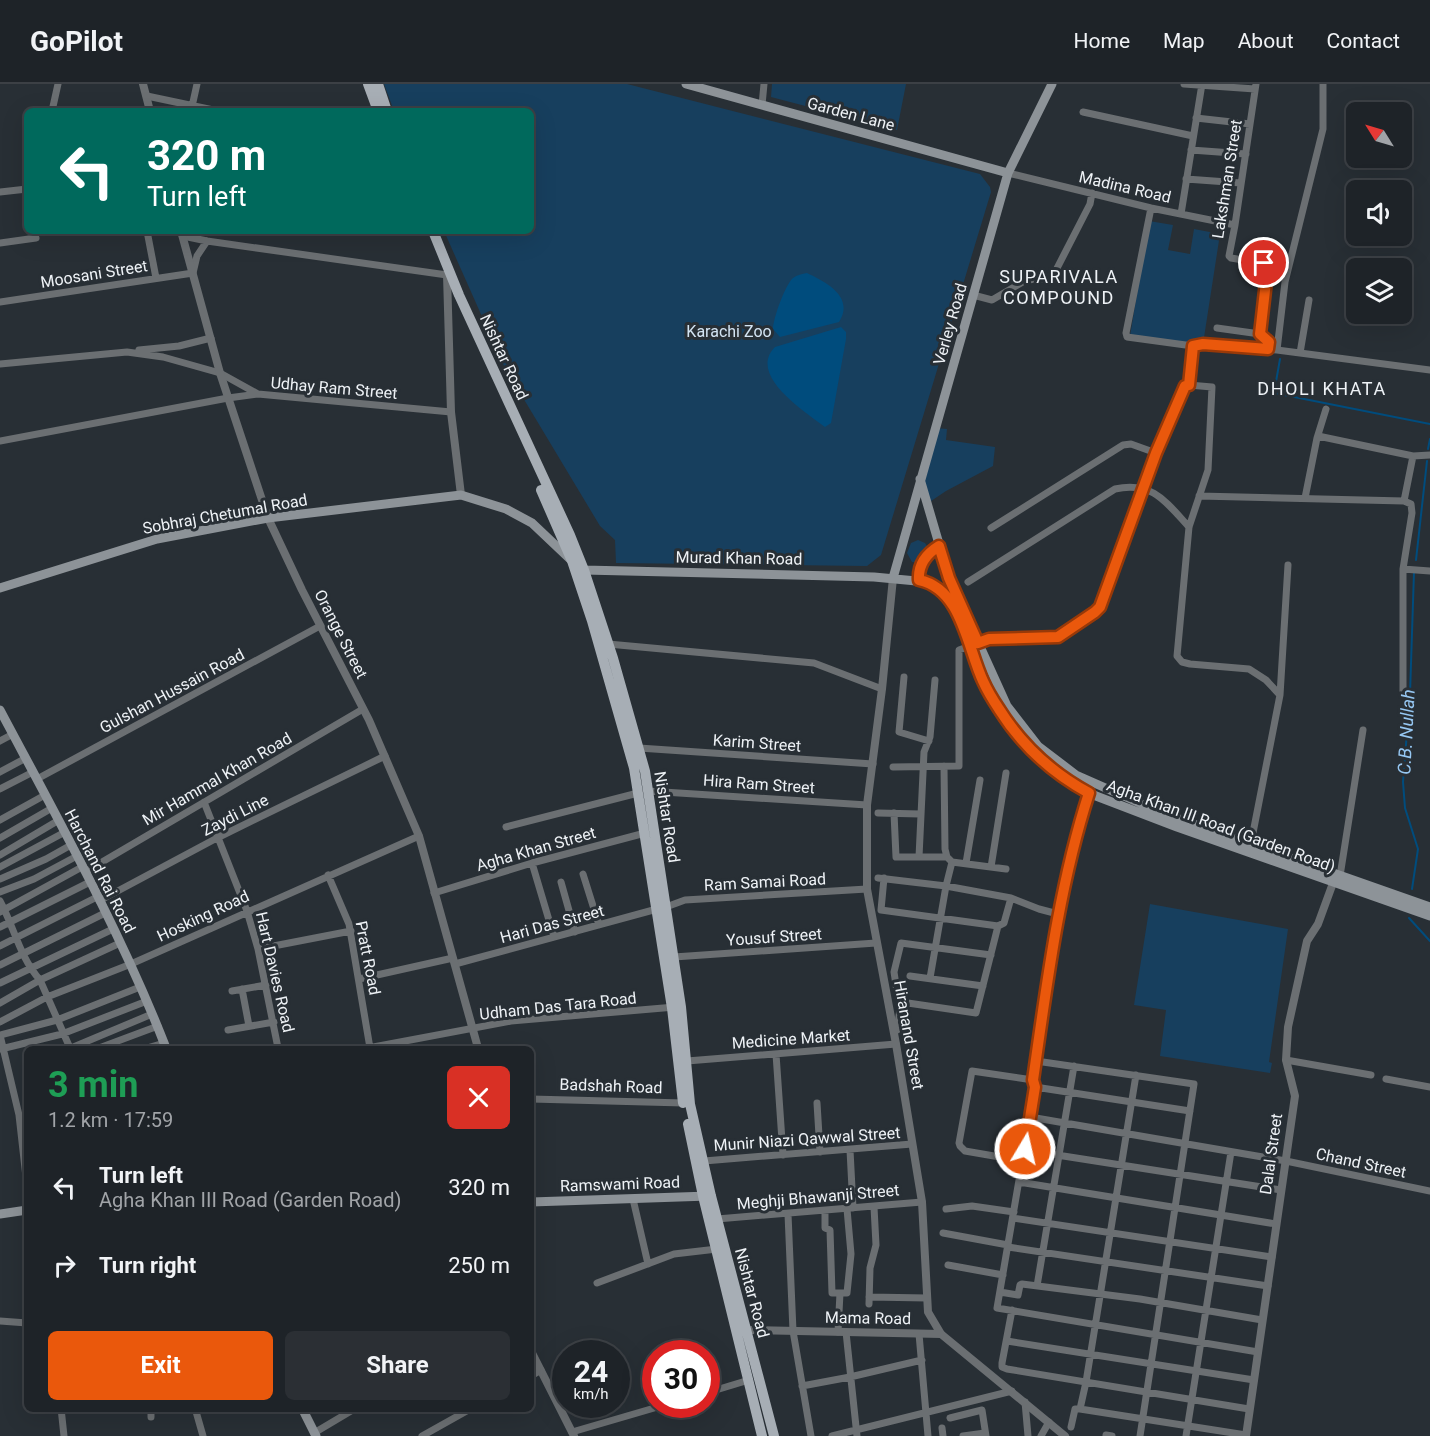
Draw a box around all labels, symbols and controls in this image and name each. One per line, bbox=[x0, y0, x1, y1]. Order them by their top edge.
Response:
text: GoPilot bbox=[30, 25, 123, 58]
text: Home bbox=[1074, 29, 1130, 53]
text: Map bbox=[1163, 29, 1205, 53]
text: About bbox=[1238, 29, 1294, 53]
text: Contact bbox=[1327, 29, 1400, 53]
street label: Garden Lane bbox=[805, 93, 897, 135]
north arrow bbox=[1346, 102, 1412, 168]
map controls bbox=[1346, 102, 1412, 324]
street label: Lakshman Street bbox=[1208, 118, 1246, 240]
text: 320 m bbox=[147, 131, 266, 180]
icon: left bbox=[48, 132, 126, 210]
street label: Madina Road bbox=[1077, 167, 1173, 207]
button: sound bbox=[1346, 180, 1412, 246]
text: Turn left bbox=[147, 181, 247, 213]
pin bbox=[1238, 237, 1289, 288]
icon: arrive bbox=[1247, 246, 1280, 279]
street label: Moosani Street bbox=[39, 256, 149, 292]
button: layers bbox=[1346, 258, 1412, 324]
district label: SUPARIVALA COMPOUND bbox=[999, 266, 1119, 308]
street label: Verley Road bbox=[929, 281, 971, 367]
street label: Nishtar Road bbox=[476, 311, 532, 403]
park label: Karachi Zoo bbox=[686, 322, 772, 341]
street label: Udhay Ram Street bbox=[270, 373, 398, 403]
district label: DHOLI KHATA bbox=[1257, 378, 1387, 399]
street label: Sobhraj Chetumal Road bbox=[141, 490, 309, 538]
street label: Murad Khan Road bbox=[676, 547, 802, 569]
street label: Orange Street bbox=[310, 586, 372, 682]
street label: Gulshan Hussain Road bbox=[96, 645, 248, 737]
water label: C.B. Nullah bbox=[1393, 689, 1419, 775]
street label: Mir Hammal Khan Road bbox=[139, 729, 295, 829]
street label: Karim Street bbox=[712, 730, 802, 756]
street label: Nishtar Road bbox=[650, 770, 684, 864]
street label: Hira Ram Street bbox=[703, 771, 815, 797]
street label: Agha Khan III Road (Garden Road) bbox=[1104, 776, 1338, 876]
street label: Zaydi Line bbox=[198, 790, 272, 840]
street label: Harchand Rai Road bbox=[61, 806, 139, 936]
street label: Agha Khan Street bbox=[474, 823, 598, 875]
street label: Ram Samai Road bbox=[704, 869, 826, 895]
street label: Hosking Road bbox=[154, 886, 252, 946]
street label: Hari Das Street bbox=[498, 901, 606, 947]
street label: Hart Davies Road bbox=[252, 910, 298, 1034]
street label: Pratt Road bbox=[352, 919, 384, 997]
street label: Yousuf Street bbox=[726, 924, 822, 950]
street label: Hiranand Street bbox=[890, 979, 928, 1091]
street label: Udham Das Tara Road bbox=[478, 988, 638, 1024]
street label: Medicine Market bbox=[731, 1025, 851, 1053]
text: 3 min bbox=[48, 1064, 139, 1106]
button: close bbox=[447, 1066, 510, 1129]
street label: Badshah Road bbox=[559, 1075, 663, 1097]
text: 1.2 km · 17:59 bbox=[48, 1108, 173, 1132]
street label: Dalal Street bbox=[1256, 1112, 1286, 1196]
position arrow bbox=[993, 1117, 1057, 1181]
street label: Munir Niazi Qawwal Street bbox=[713, 1123, 901, 1155]
street label: Chand Street bbox=[1314, 1144, 1408, 1182]
text: Turn left bbox=[99, 1163, 183, 1188]
icon: left bbox=[48, 1171, 81, 1204]
street label: Ramswami Road bbox=[560, 1172, 680, 1196]
text: 320 m bbox=[448, 1175, 510, 1200]
street label: Meghji Bhawanji Street bbox=[736, 1180, 900, 1214]
text: Agha Khan III Road (Garden Road) bbox=[99, 1188, 401, 1212]
street label: Nishtar Road bbox=[731, 1246, 773, 1340]
icon: right bbox=[48, 1249, 81, 1282]
text: Turn right bbox=[99, 1253, 196, 1278]
text: 250 m bbox=[448, 1253, 510, 1278]
street label: Mama Road bbox=[825, 1308, 911, 1328]
button: Exit bbox=[48, 1331, 273, 1400]
button: Share bbox=[285, 1331, 510, 1400]
speed limit sign: 30 bbox=[642, 1340, 720, 1418]
text: 24 bbox=[574, 1354, 608, 1389]
text: km/h bbox=[573, 1385, 609, 1403]

